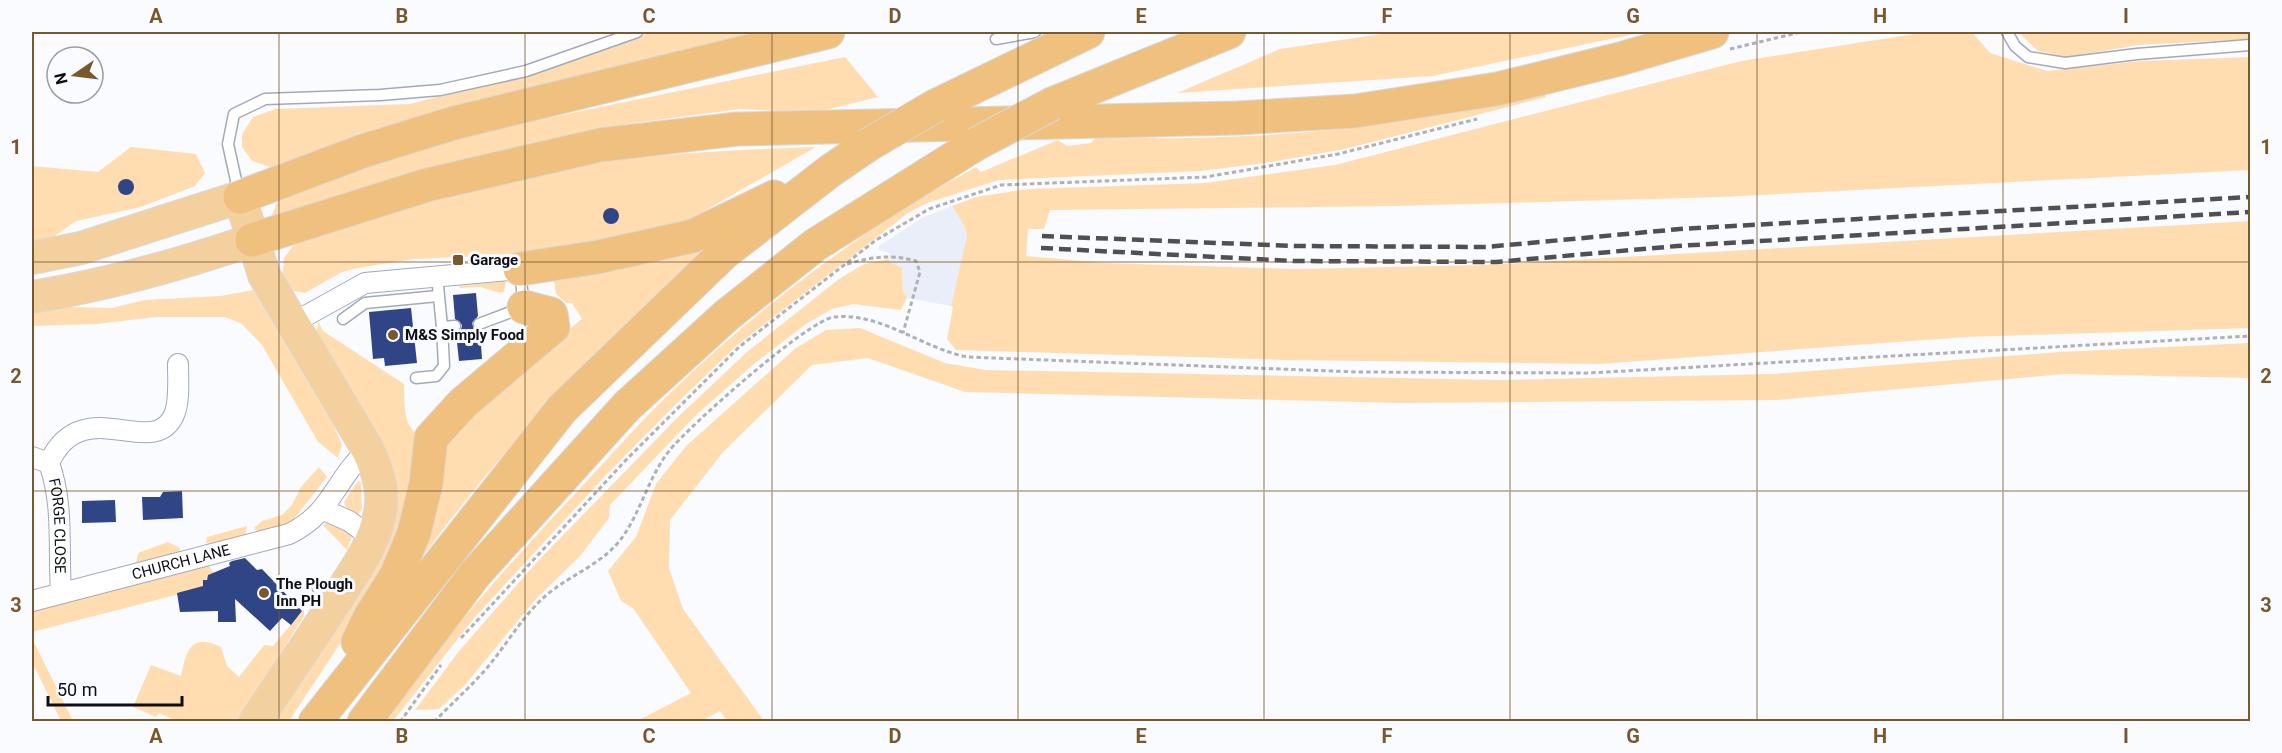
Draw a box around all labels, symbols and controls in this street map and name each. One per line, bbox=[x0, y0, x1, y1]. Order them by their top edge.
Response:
text: A bbox=[149, 4, 163, 28]
text: B bbox=[396, 4, 408, 28]
text: C bbox=[642, 4, 656, 28]
text: D bbox=[889, 4, 902, 28]
text: E bbox=[1135, 4, 1147, 28]
text: F bbox=[1382, 4, 1393, 28]
text: G bbox=[1626, 4, 1640, 28]
text: H bbox=[1873, 4, 1887, 28]
text: I bbox=[2123, 4, 2129, 28]
north arrow bbox=[45, 45, 105, 105]
text: N bbox=[50, 71, 72, 86]
text: 1 bbox=[10, 135, 22, 159]
text: 1 bbox=[2260, 135, 2272, 159]
place label: Garage bbox=[470, 251, 518, 269]
marker: Garage bbox=[451, 253, 465, 267]
place label: M&S Simply Food bbox=[405, 326, 524, 344]
marker: M&S Simply Food bbox=[386, 328, 400, 342]
text: 2 bbox=[10, 364, 22, 388]
text: 2 bbox=[2260, 364, 2272, 388]
street label: FORGE CLOSE bbox=[45, 477, 69, 574]
street label: CHURCH LANE bbox=[130, 541, 233, 584]
place label: The Plough Inn PH bbox=[276, 575, 353, 610]
marker: The Plough Inn PH bbox=[257, 586, 271, 600]
text: 3 bbox=[10, 593, 22, 617]
text: 3 bbox=[2260, 593, 2272, 617]
scale bar bbox=[48, 669, 182, 707]
text: 50 m bbox=[57, 679, 97, 700]
text: A bbox=[149, 724, 163, 748]
text: B bbox=[396, 724, 408, 748]
text: C bbox=[642, 724, 656, 748]
text: D bbox=[889, 724, 902, 748]
text: E bbox=[1135, 724, 1147, 748]
text: F bbox=[1382, 724, 1393, 748]
text: G bbox=[1626, 724, 1640, 748]
text: H bbox=[1873, 724, 1887, 748]
text: I bbox=[2123, 724, 2129, 748]

